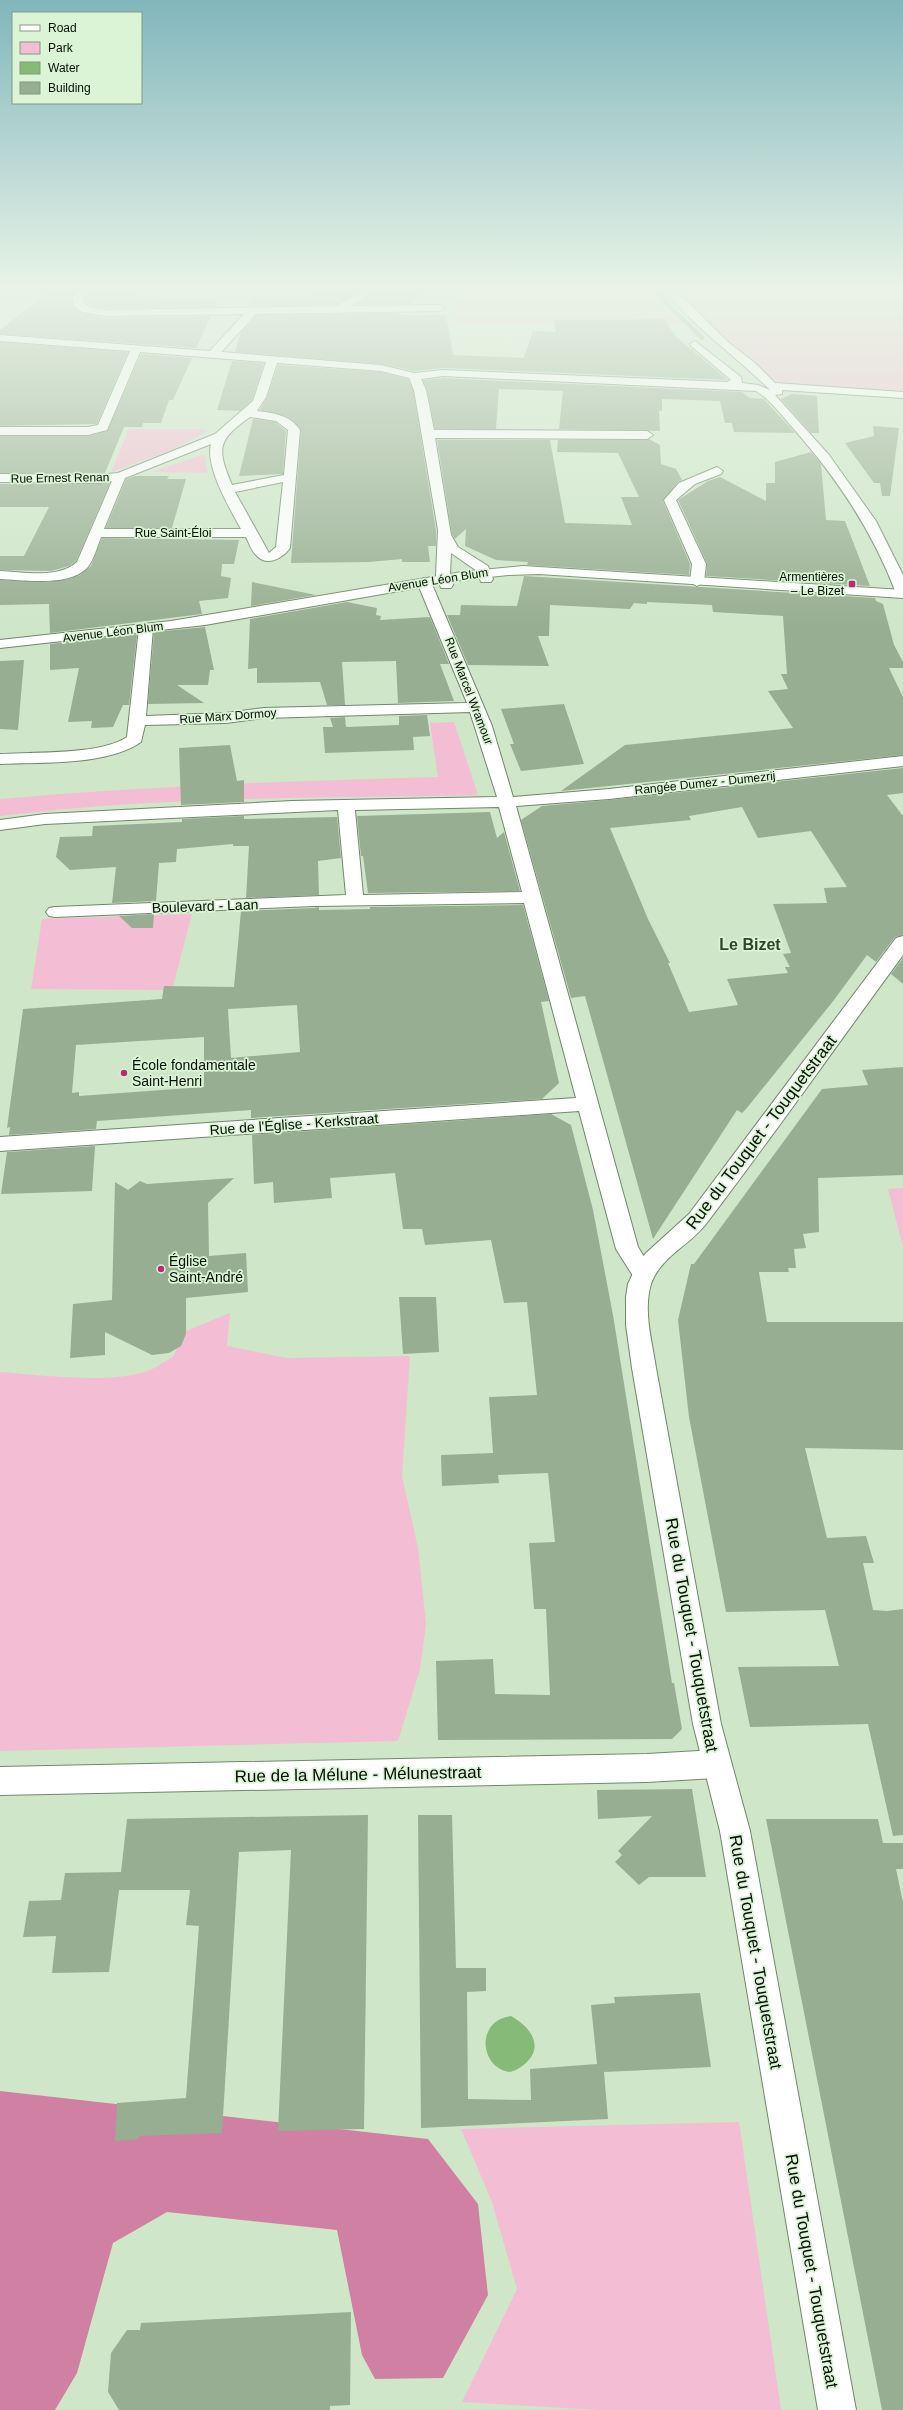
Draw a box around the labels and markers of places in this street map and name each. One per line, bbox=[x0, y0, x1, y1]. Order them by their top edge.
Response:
place label: Armentières – Le Bizet bbox=[779, 570, 845, 598]
marker: Armentières – Le Bizet bbox=[847, 579, 857, 589]
place label: École fondamentale Saint-Henri bbox=[132, 1057, 256, 1089]
marker: École fondamentale Saint-Henri bbox=[119, 1068, 129, 1078]
place label: Église Saint-André bbox=[169, 1253, 243, 1285]
marker: Église Saint-André bbox=[156, 1264, 166, 1274]

